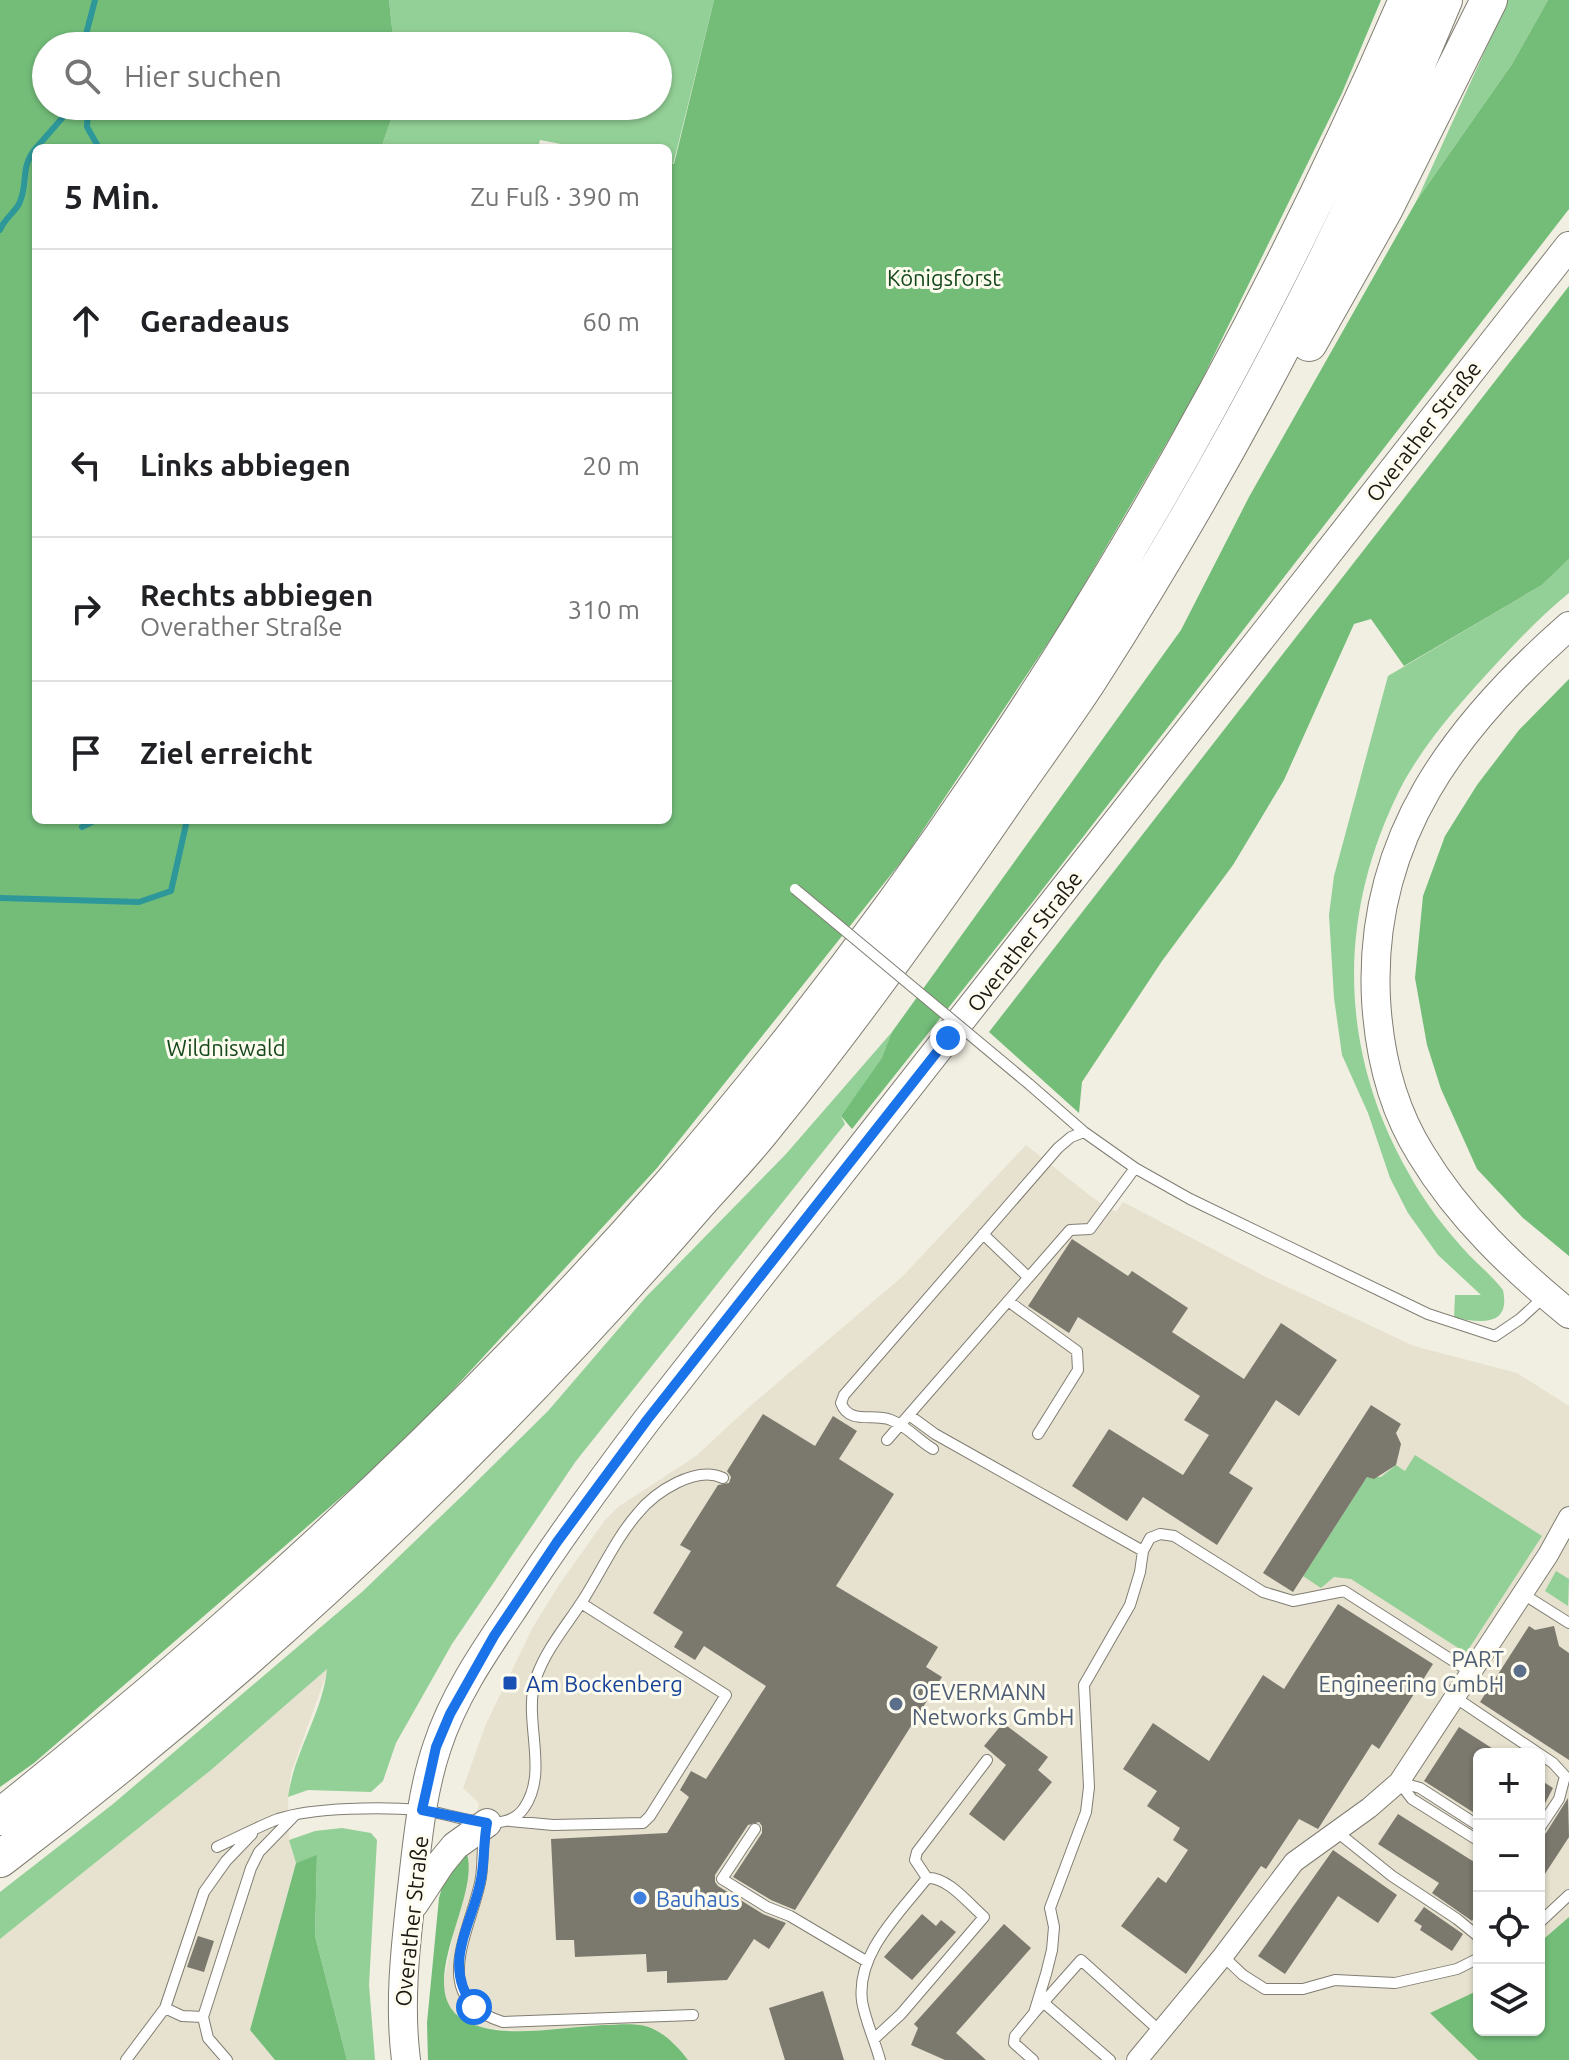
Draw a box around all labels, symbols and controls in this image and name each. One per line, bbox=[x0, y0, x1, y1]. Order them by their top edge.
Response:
search box bbox=[32, 32, 672, 120]
icon: search bbox=[60, 54, 104, 98]
text: Hier suchen bbox=[124, 59, 282, 93]
text: 5 Min. bbox=[64, 177, 159, 215]
text: Zu Fuß · 390 m bbox=[470, 182, 640, 211]
park label: Königsforst bbox=[887, 265, 1001, 290]
icon: ahead bbox=[64, 299, 108, 343]
text: Geradeaus bbox=[140, 304, 290, 338]
text: 60 m bbox=[582, 307, 640, 336]
street label: Overather Straße bbox=[1360, 356, 1486, 506]
icon: left bbox=[64, 443, 108, 487]
text: Links abbiegen bbox=[140, 448, 351, 482]
text: 20 m bbox=[582, 451, 640, 480]
text: Rechts abbiegen bbox=[140, 578, 373, 612]
icon: right bbox=[64, 587, 108, 631]
text: 310 m bbox=[568, 595, 640, 624]
text: Overather Straße bbox=[140, 612, 343, 641]
icon: arrive bbox=[64, 731, 108, 775]
text: Ziel erreicht bbox=[140, 736, 313, 770]
street label: Overather Straße bbox=[961, 866, 1087, 1016]
route end bbox=[930, 1020, 966, 1056]
park label: Wildniswald bbox=[166, 1035, 286, 1060]
place label: PART Engineering GmbH bbox=[1319, 1646, 1504, 1696]
marker: PART Engineering GmbH bbox=[1511, 1662, 1529, 1680]
place label: Am Bockenberg bbox=[526, 1671, 683, 1696]
marker: Am Bockenberg bbox=[501, 1674, 519, 1692]
place label: OEVERMANN Networks GmbH bbox=[912, 1679, 1074, 1729]
marker: OEVERMANN Networks GmbH bbox=[887, 1695, 905, 1713]
map controls bbox=[1473, 1748, 1545, 2036]
button: + bbox=[1473, 1748, 1545, 1820]
button: − bbox=[1473, 1820, 1545, 1892]
street label: Overather Straße bbox=[390, 1834, 432, 2008]
place label: Bauhaus bbox=[656, 1886, 740, 1911]
marker: Bauhaus bbox=[631, 1889, 649, 1907]
button: locate bbox=[1473, 1892, 1545, 1964]
button: layers bbox=[1473, 1964, 1545, 2036]
route start bbox=[456, 1989, 492, 2025]

